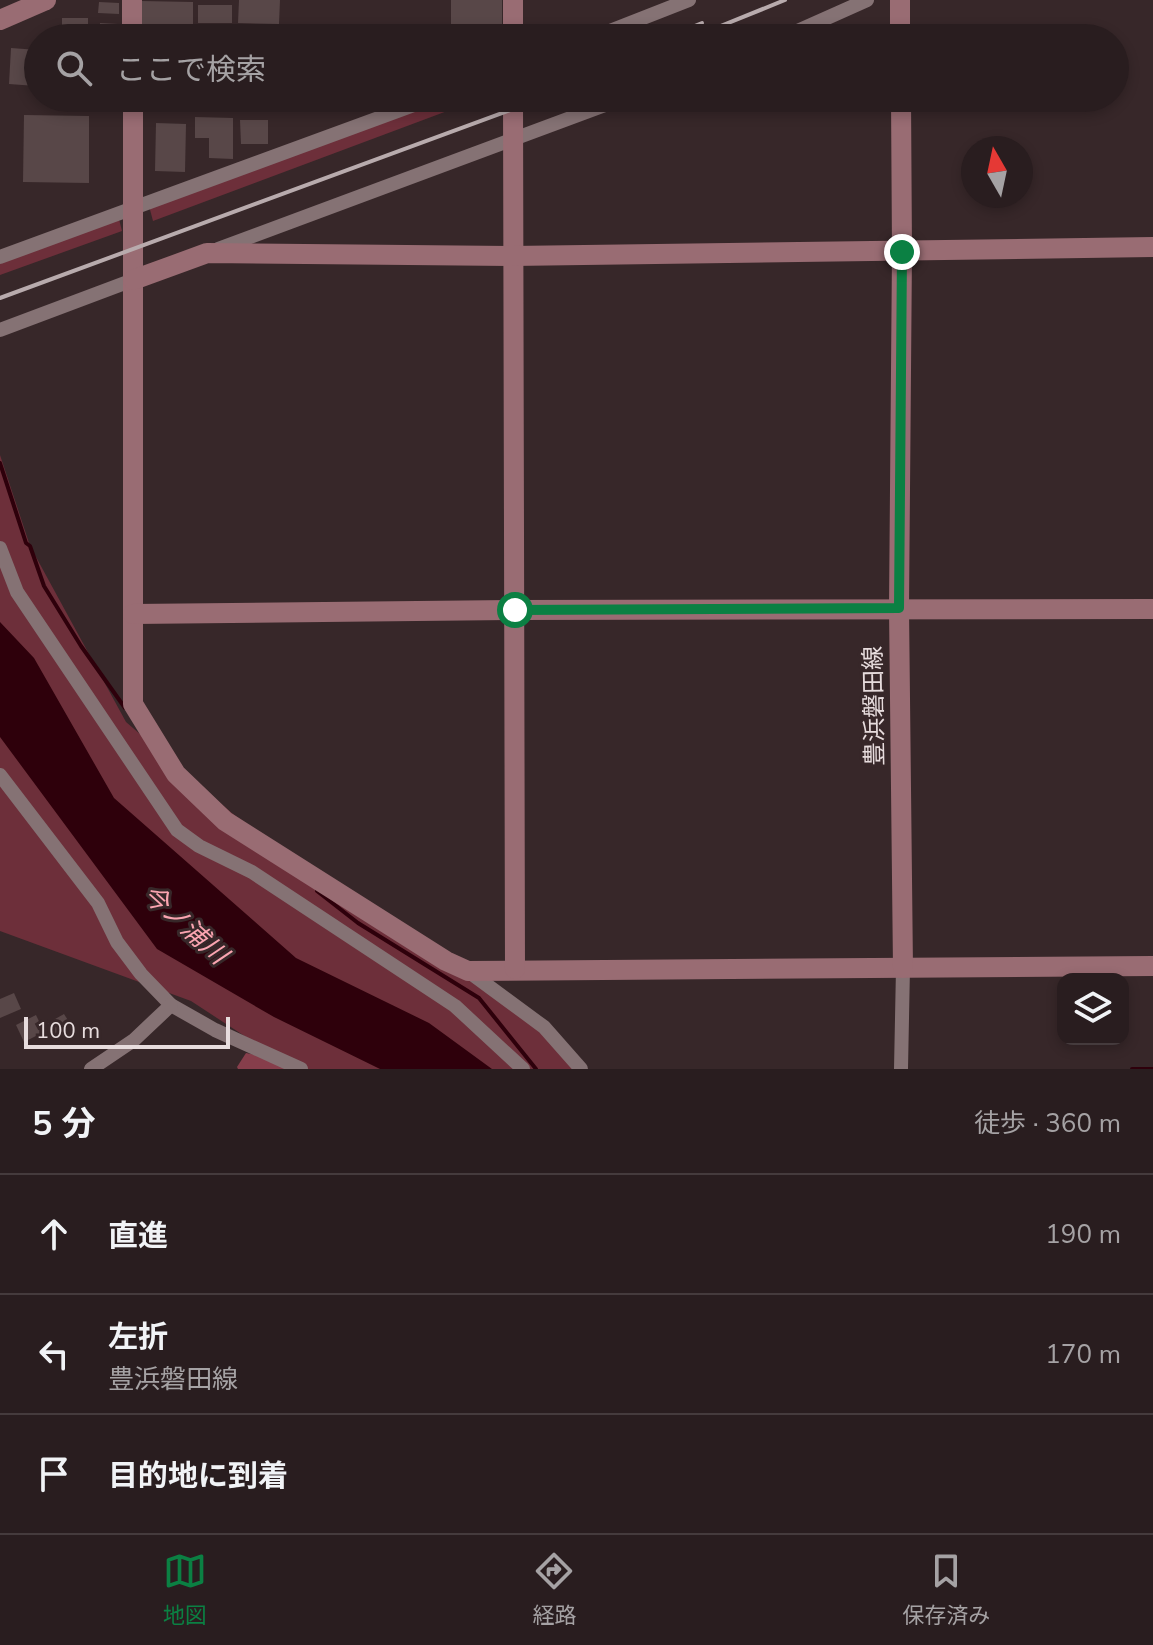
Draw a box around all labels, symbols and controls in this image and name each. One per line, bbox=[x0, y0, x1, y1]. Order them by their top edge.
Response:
search box bbox=[24, 24, 1129, 112]
icon: search bbox=[52, 46, 96, 90]
text: ここで検索 bbox=[116, 50, 266, 91]
north arrow bbox=[961, 136, 1033, 208]
route end bbox=[884, 234, 920, 270]
route start bbox=[497, 592, 533, 628]
street label: 豊浜磐田線 bbox=[857, 646, 891, 766]
water label: 今ノ浦川 bbox=[134, 877, 237, 974]
map controls bbox=[1057, 973, 1129, 1045]
button: layers bbox=[1057, 973, 1129, 1045]
scale bar bbox=[24, 1013, 230, 1049]
text: 100 m bbox=[36, 1016, 100, 1046]
text: 5 分 bbox=[32, 1101, 96, 1147]
text: 徒歩 · 360 m bbox=[974, 1106, 1121, 1141]
icon: ahead bbox=[32, 1212, 76, 1256]
text: 直進 bbox=[108, 1216, 168, 1257]
text: 190 m bbox=[1045, 1217, 1121, 1252]
text: 左折 bbox=[108, 1317, 168, 1358]
icon: left bbox=[32, 1332, 76, 1376]
text: 170 m bbox=[1045, 1337, 1121, 1372]
text: 豊浜磐田線 bbox=[108, 1362, 238, 1397]
icon: arrive bbox=[32, 1452, 76, 1496]
text: 目的地に到着 bbox=[108, 1456, 288, 1497]
tab: 地図 bbox=[163, 1549, 207, 1631]
tab: 経路 bbox=[532, 1549, 576, 1631]
tab: 保存済み bbox=[902, 1549, 990, 1631]

